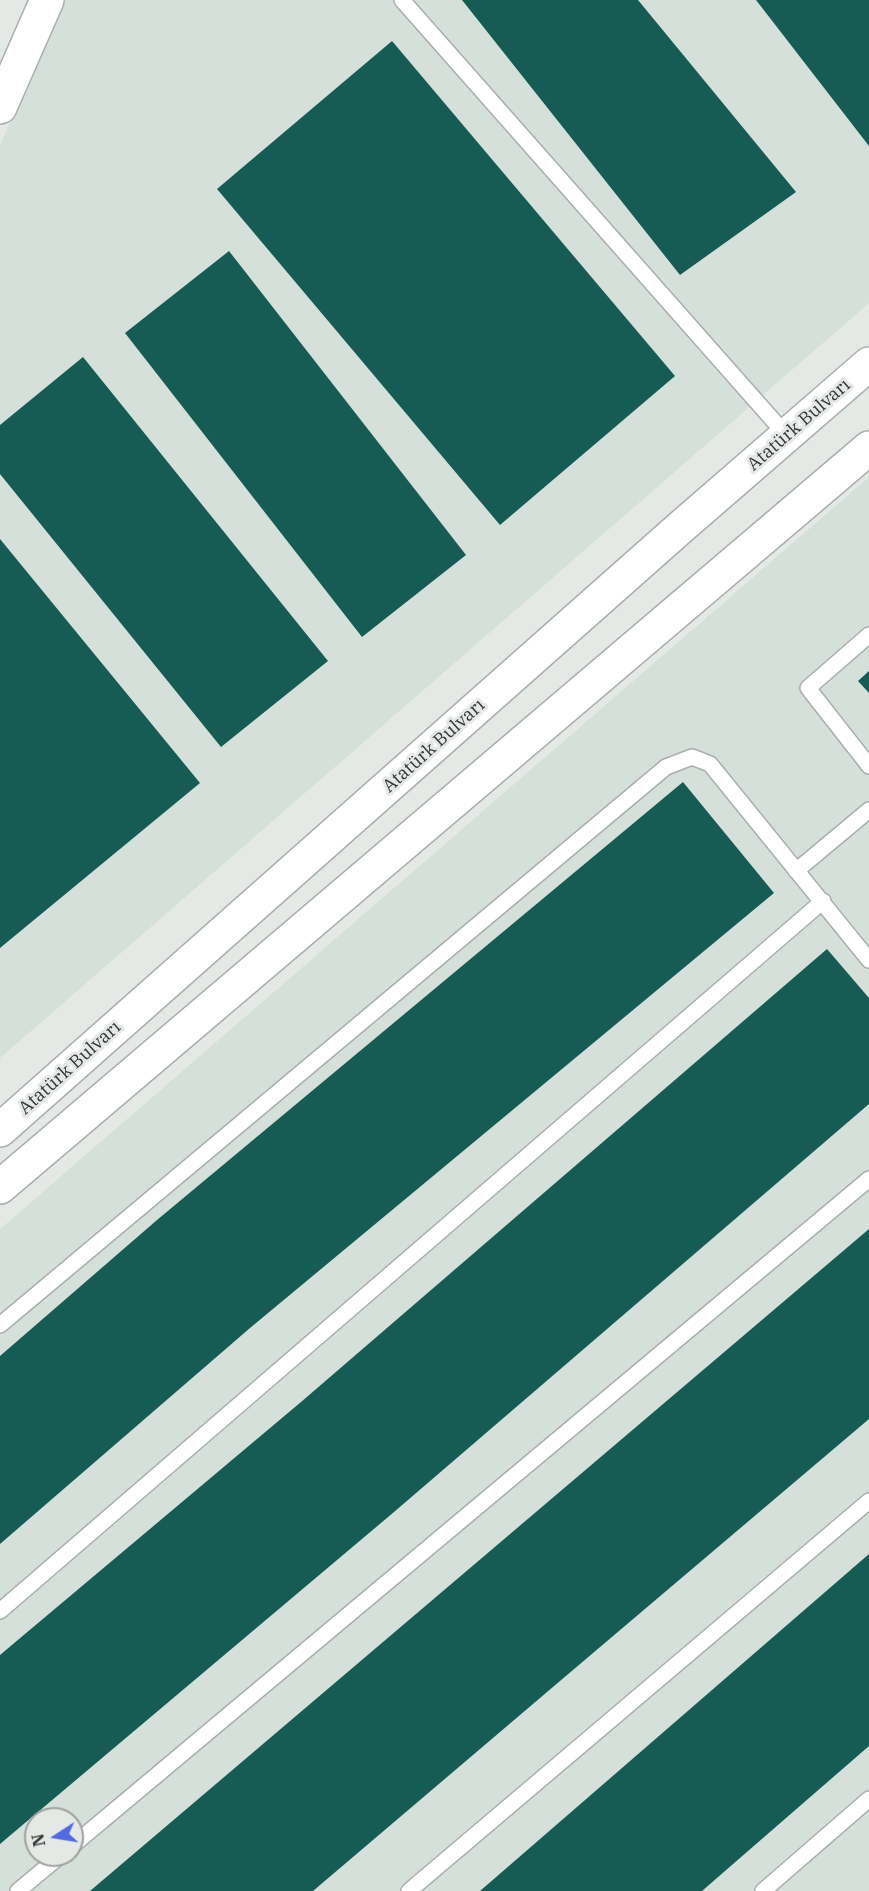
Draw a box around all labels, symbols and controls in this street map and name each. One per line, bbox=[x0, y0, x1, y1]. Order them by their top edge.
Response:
street label: Atatürk Bulvarı bbox=[743, 374, 855, 476]
street label: Atatürk Bulvarı bbox=[379, 695, 489, 797]
street label: Atatürk Bulvarı bbox=[15, 1017, 125, 1119]
north arrow bbox=[24, 1807, 84, 1867]
text: N bbox=[27, 1832, 49, 1849]

